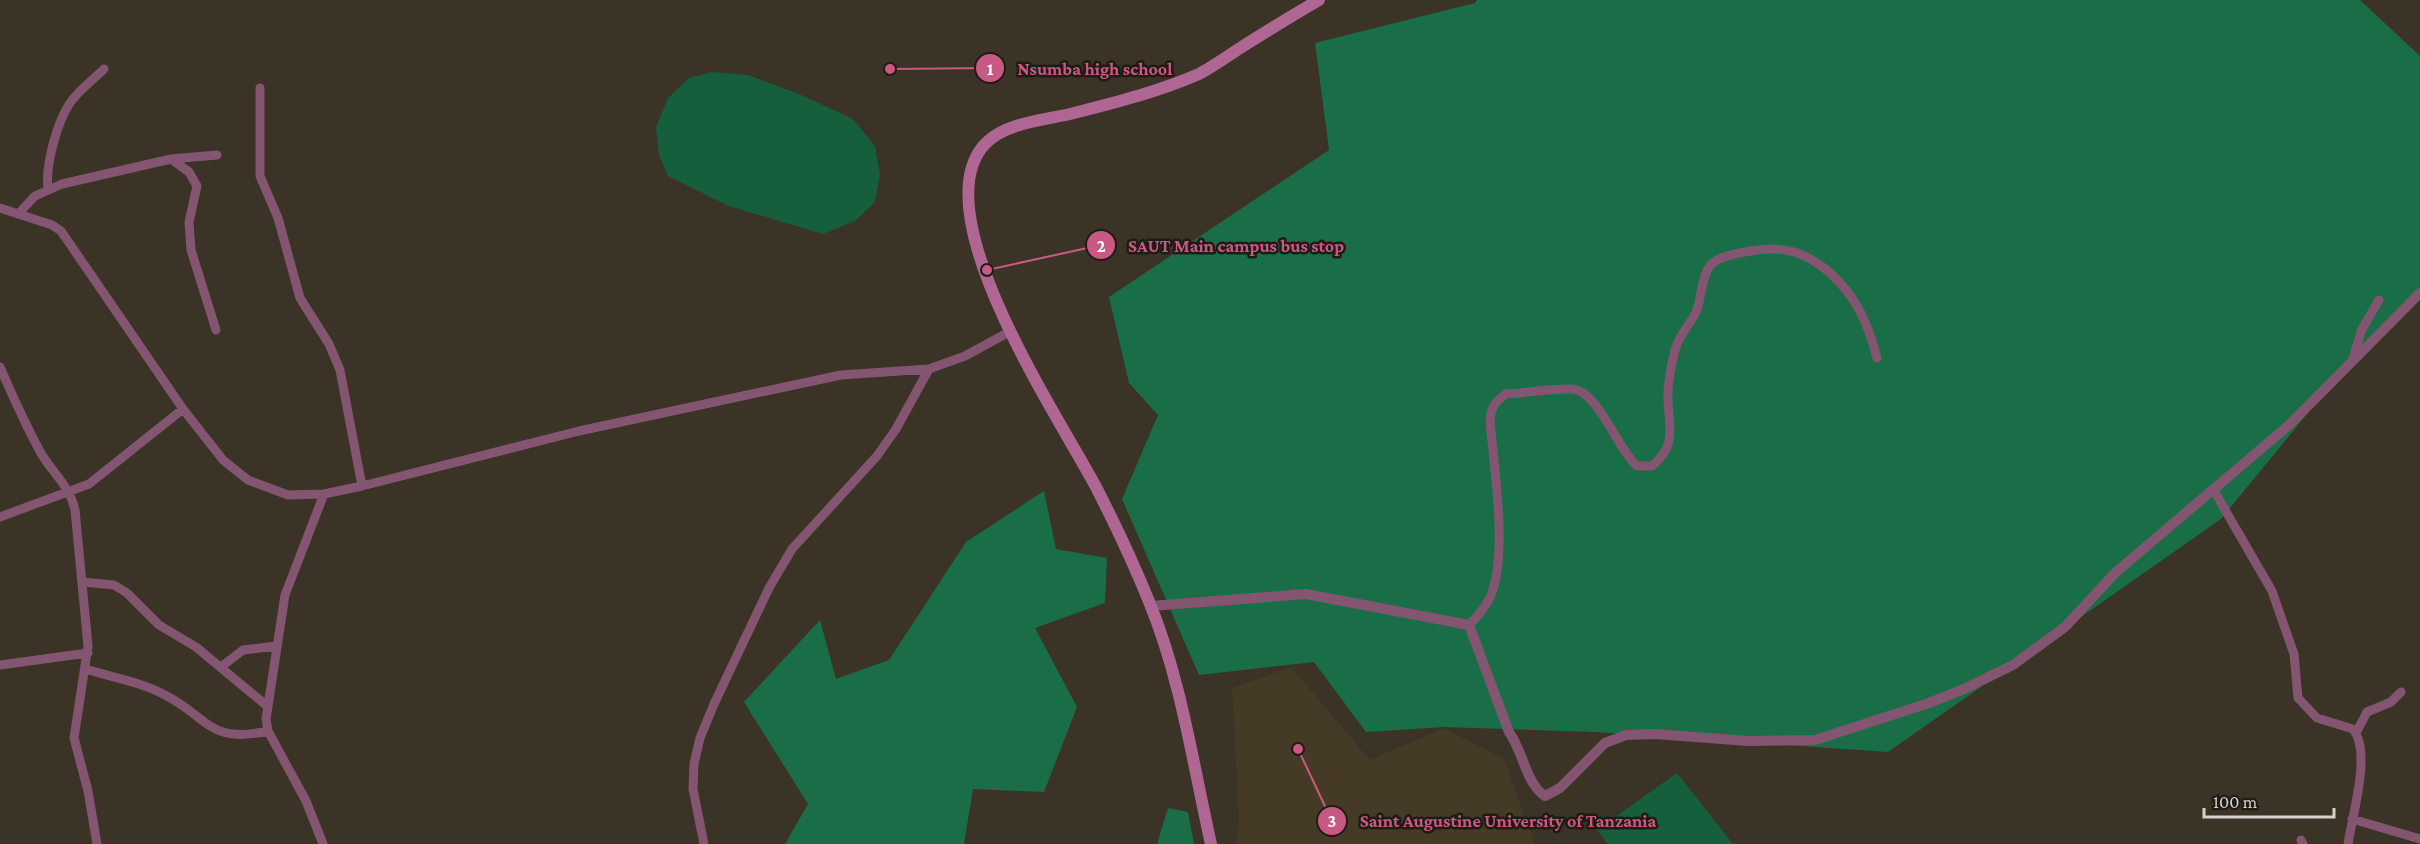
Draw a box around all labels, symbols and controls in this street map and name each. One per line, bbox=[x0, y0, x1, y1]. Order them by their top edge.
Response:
callout: Nsumba high school bbox=[975, 50, 1184, 86]
text: 1 bbox=[987, 59, 994, 79]
text: Nsumba high school bbox=[1018, 59, 1172, 79]
callout: SAUT Main campus bus stop bbox=[1086, 227, 1356, 263]
text: 2 bbox=[1096, 236, 1106, 256]
text: SAUT Main campus bus stop bbox=[1128, 236, 1344, 256]
scale bar bbox=[2204, 781, 2334, 819]
text: 100 m bbox=[2213, 792, 2258, 812]
callout: Saint Augustine University of Tanzania bbox=[1317, 803, 1668, 839]
text: 3 bbox=[1328, 811, 1336, 831]
text: Saint Augustine University of Tanzania bbox=[1360, 811, 1656, 831]

